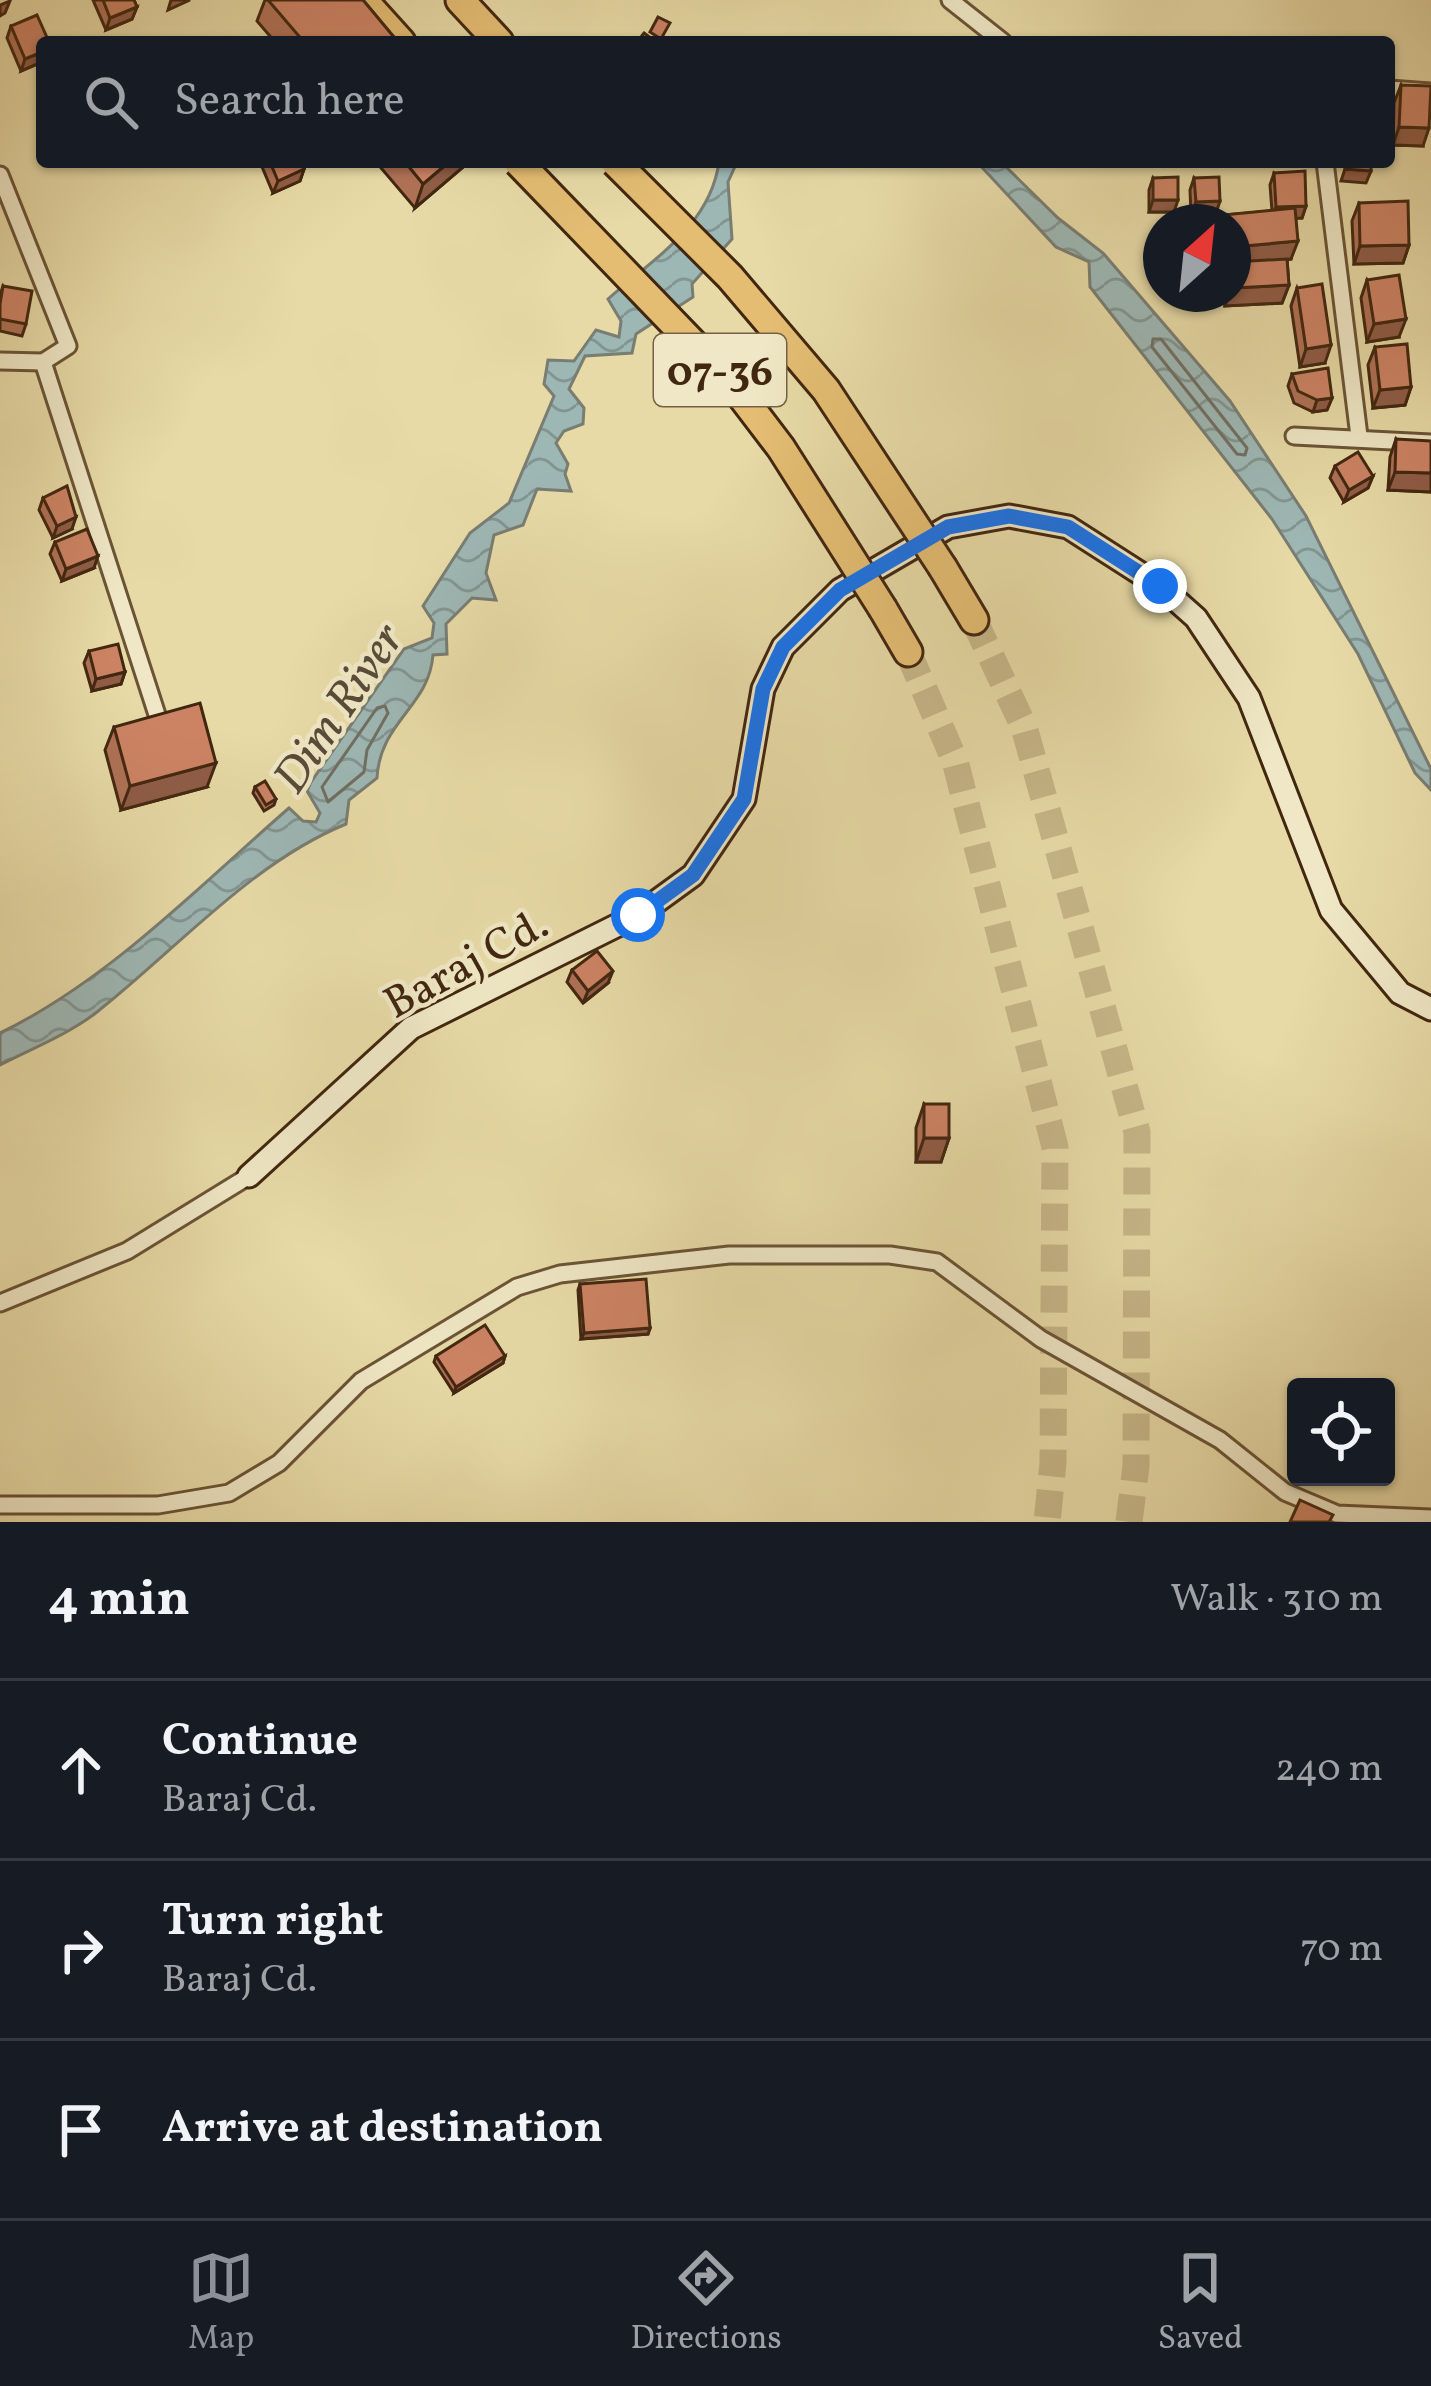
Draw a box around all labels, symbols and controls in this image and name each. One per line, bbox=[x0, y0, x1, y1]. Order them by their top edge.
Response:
search box bbox=[36, 36, 1395, 168]
icon: search bbox=[78, 69, 144, 135]
text: Search here bbox=[174, 71, 405, 134]
north arrow bbox=[1143, 204, 1251, 312]
road number: 07-36 bbox=[654, 334, 786, 406]
route end bbox=[1133, 559, 1187, 613]
water label: Dim River bbox=[259, 610, 423, 808]
route start bbox=[611, 888, 665, 942]
street label: Baraj Cd. bbox=[374, 895, 561, 1037]
map controls bbox=[1287, 1378, 1395, 1486]
button: locate bbox=[1287, 1378, 1395, 1486]
text: 4 min bbox=[48, 1565, 190, 1636]
text: Walk · 310 m bbox=[1170, 1573, 1383, 1627]
text: Continue bbox=[162, 1711, 358, 1774]
icon: ahead bbox=[48, 1737, 114, 1803]
text: 240 m bbox=[1275, 1743, 1383, 1797]
text: Baraj Cd. bbox=[162, 1774, 317, 1828]
text: Turn right bbox=[162, 1891, 383, 1954]
icon: right bbox=[48, 1917, 114, 1983]
text: 70 m bbox=[1300, 1923, 1383, 1977]
text: Baraj Cd. bbox=[162, 1954, 317, 2008]
icon: arrive bbox=[48, 2097, 114, 2163]
text: Arrive at destination bbox=[162, 2098, 603, 2161]
tab: Map bbox=[188, 2245, 254, 2363]
tab: Directions bbox=[630, 2245, 782, 2363]
tab: Saved bbox=[1158, 2245, 1243, 2363]

